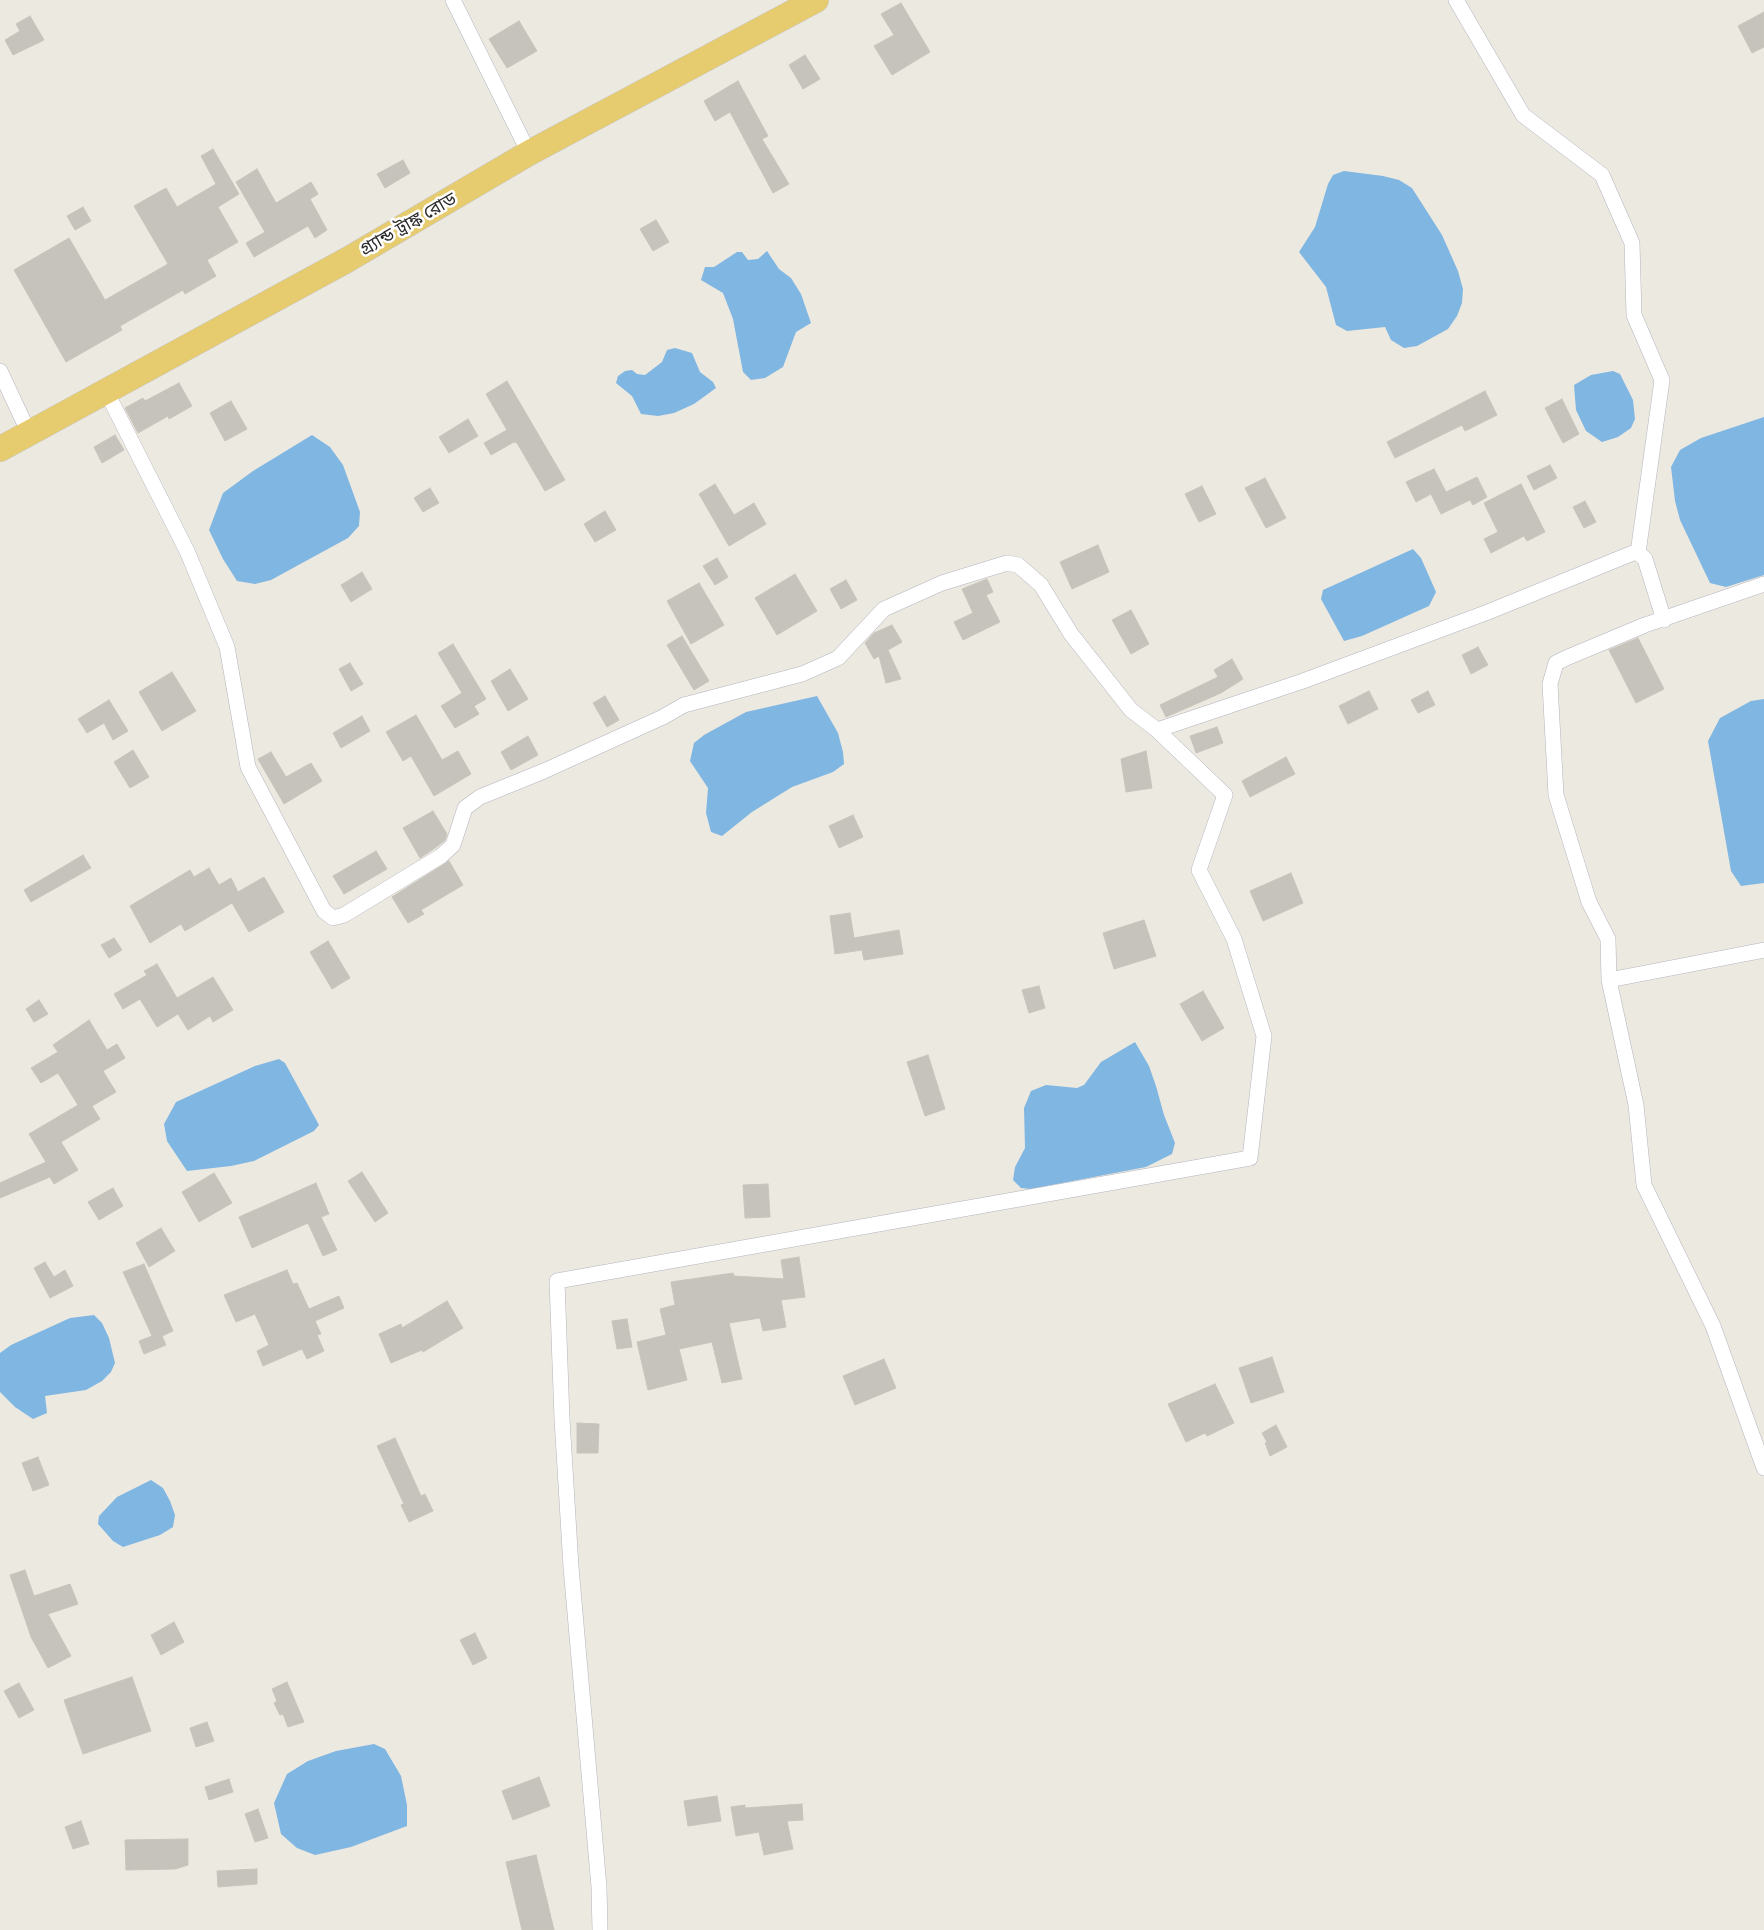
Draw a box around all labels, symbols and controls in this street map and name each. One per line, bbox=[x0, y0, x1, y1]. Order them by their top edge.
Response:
street label: গ্র্যান্ড ট্রাঙ্ক রোড bbox=[356, 188, 460, 260]

